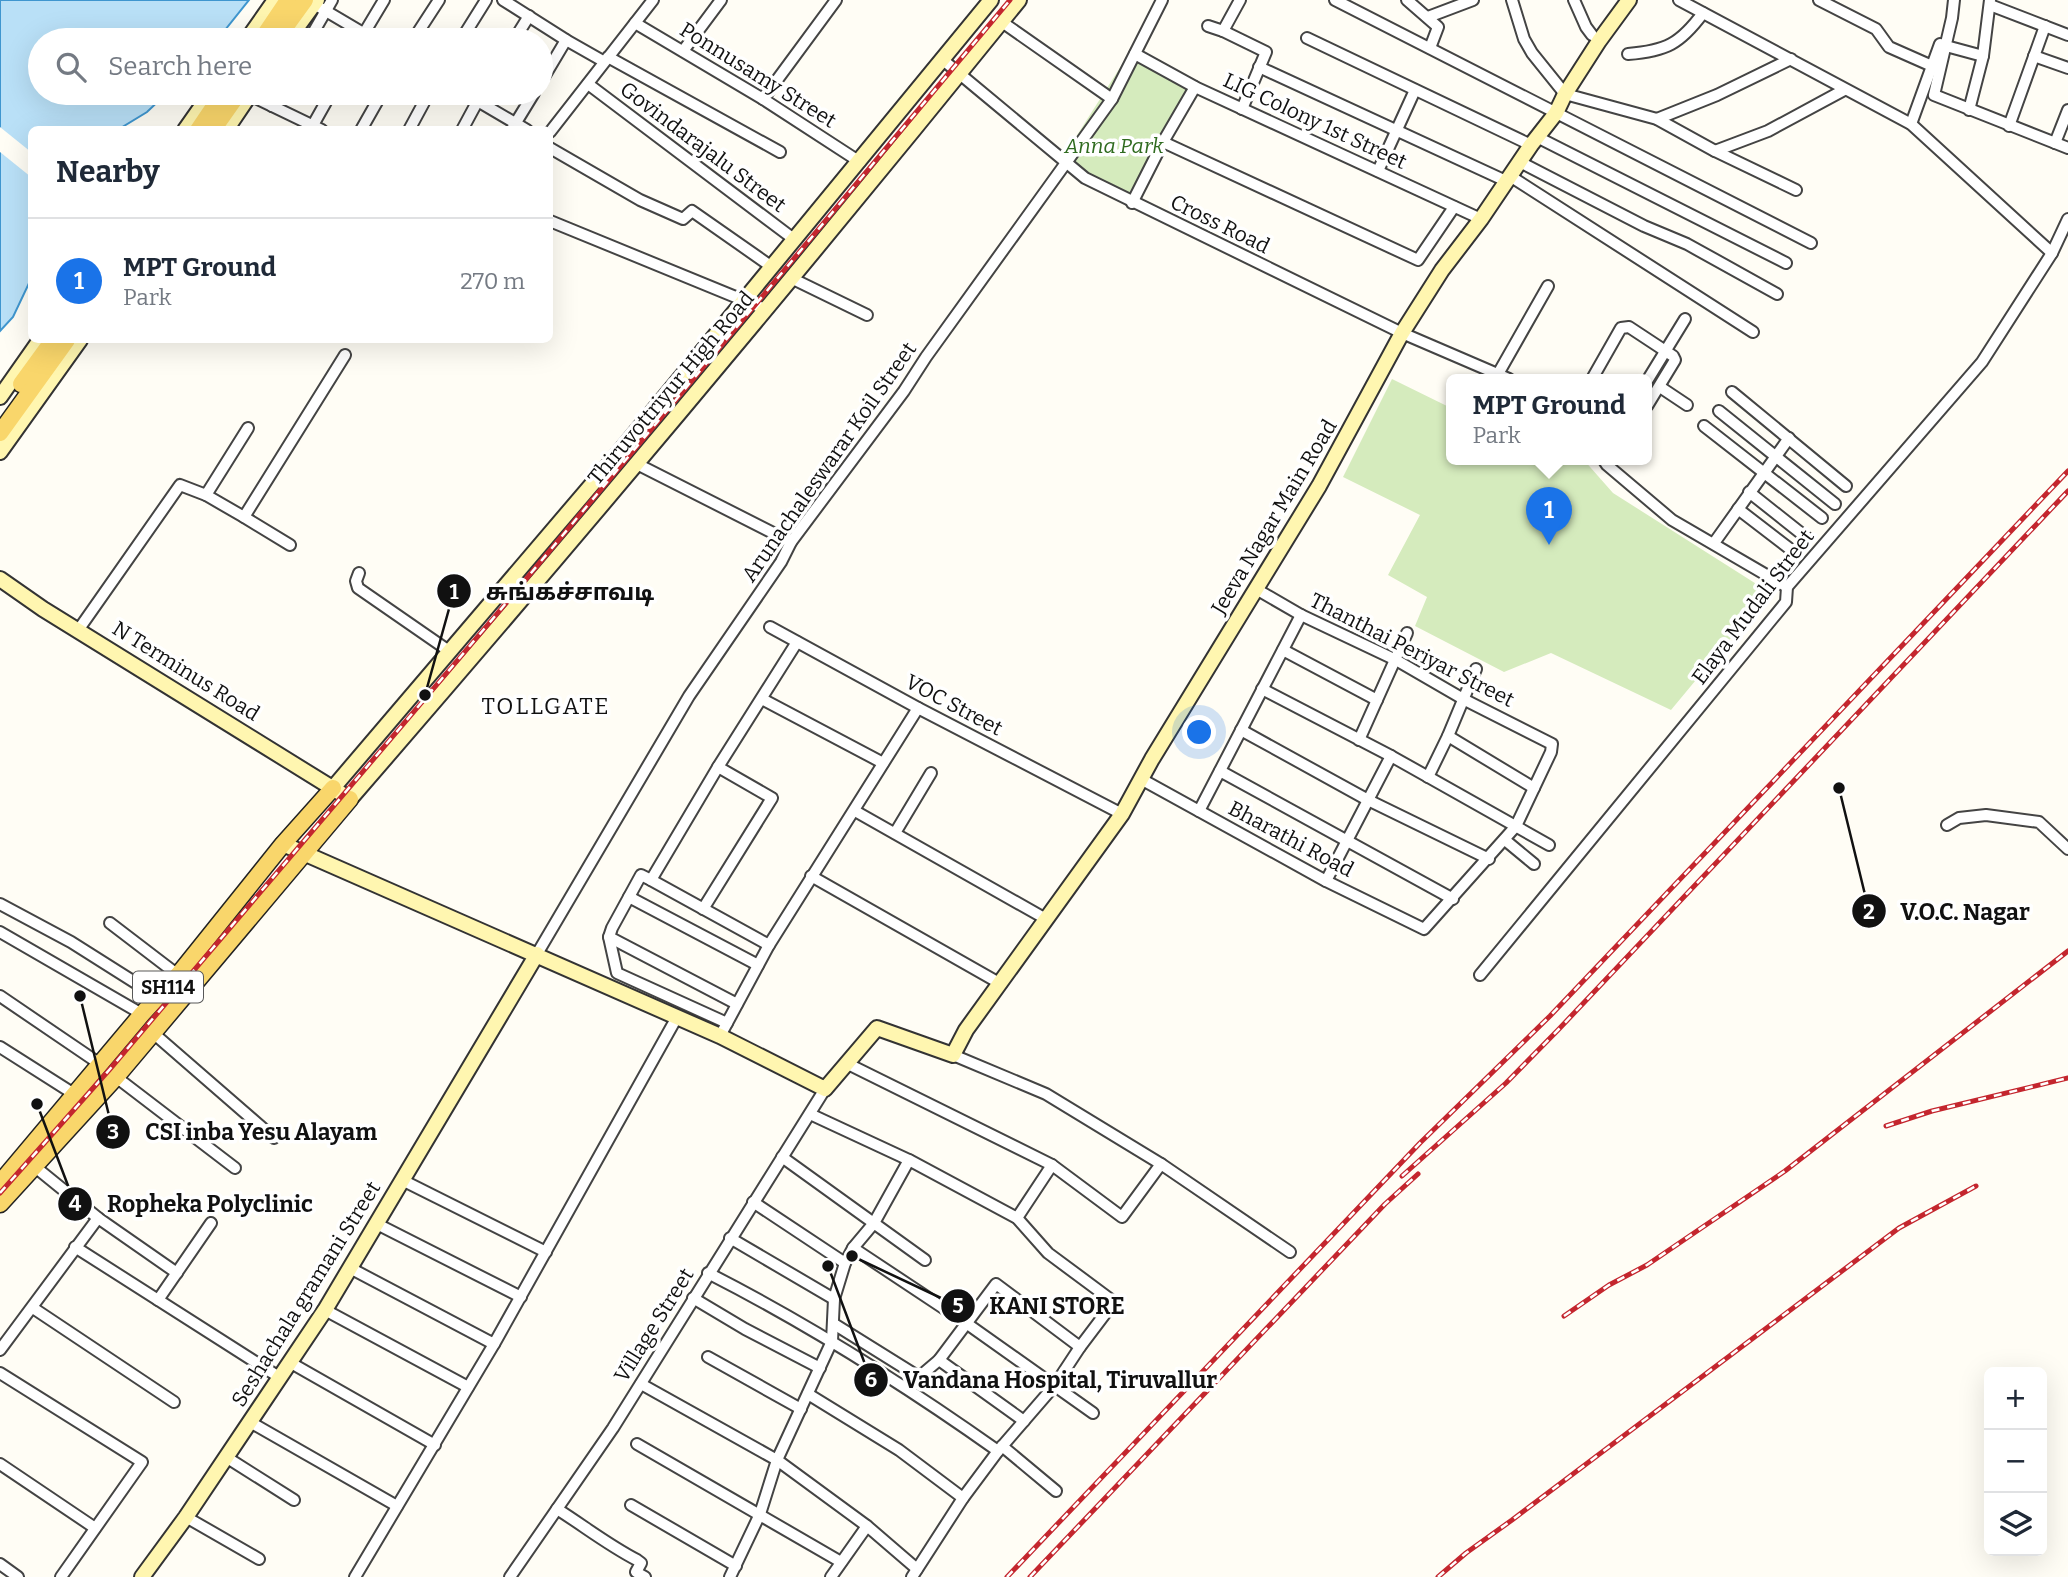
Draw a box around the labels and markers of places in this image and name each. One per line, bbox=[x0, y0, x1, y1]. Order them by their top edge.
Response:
pin: 1 bbox=[1526, 487, 1572, 545]
callout: சுங்கச்சாவடி bbox=[436, 569, 668, 613]
callout: V.O.C. Nagar bbox=[1852, 889, 2044, 933]
callout: CSI inba Yesu Alayam bbox=[96, 1110, 391, 1154]
callout: Ropheka Polyclinic bbox=[58, 1182, 327, 1226]
callout: KANI STORE bbox=[940, 1284, 1139, 1328]
callout: Vandana Hospital, Tiruvallur bbox=[854, 1358, 1231, 1402]

